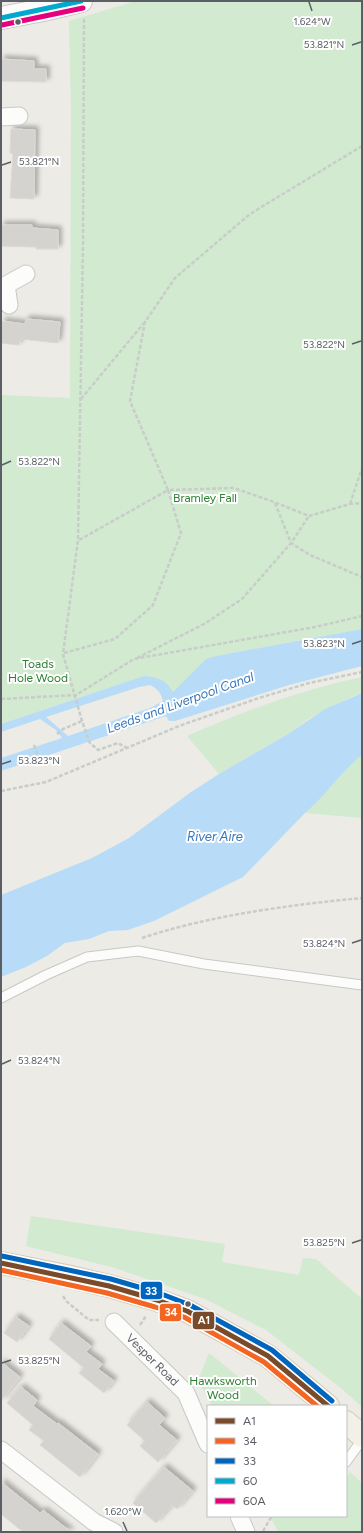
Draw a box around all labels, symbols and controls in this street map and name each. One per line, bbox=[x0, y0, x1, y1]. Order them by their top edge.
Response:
text: 1.624°W bbox=[294, 15, 331, 28]
unlabelled marker bbox=[13, 17, 23, 27]
text: 53.821°N bbox=[304, 38, 344, 51]
text: 53.821°N bbox=[19, 155, 59, 168]
text: 53.822°N bbox=[303, 338, 345, 351]
text: 53.822°N bbox=[18, 455, 60, 468]
park label: Bramley Fall bbox=[173, 491, 237, 505]
text: 53.823°N bbox=[303, 637, 345, 650]
park label: Toads Hole Wood bbox=[8, 657, 68, 685]
water label: Leeds and Liverpool Canal bbox=[105, 669, 256, 736]
text: 53.823°N bbox=[18, 754, 60, 767]
water label: River Aire bbox=[187, 829, 243, 844]
text: 53.824°N bbox=[303, 937, 345, 950]
text: 53.824°N bbox=[18, 1054, 60, 1067]
text: 53.825°N bbox=[303, 1236, 345, 1249]
line badge: 33 bbox=[140, 1281, 163, 1300]
text: 33 bbox=[145, 1285, 157, 1298]
unlabelled marker bbox=[183, 1299, 193, 1309]
line badge: 34 bbox=[159, 1303, 182, 1322]
text: 34 bbox=[164, 1306, 178, 1319]
line badge: A1 bbox=[192, 1311, 215, 1330]
text: A1 bbox=[198, 1314, 210, 1327]
street label: Vesper Road bbox=[123, 1331, 182, 1389]
text: 53.825°N bbox=[18, 1354, 60, 1367]
park label: Hawksworth Wood bbox=[189, 1374, 257, 1402]
legend bbox=[207, 1405, 347, 1517]
text: A1 bbox=[243, 1414, 256, 1428]
text: 34 bbox=[243, 1434, 258, 1448]
text: 33 bbox=[243, 1454, 256, 1468]
text: 60 bbox=[243, 1474, 258, 1488]
text: 60A bbox=[243, 1494, 266, 1508]
text: 1.620°W bbox=[104, 1505, 142, 1518]

